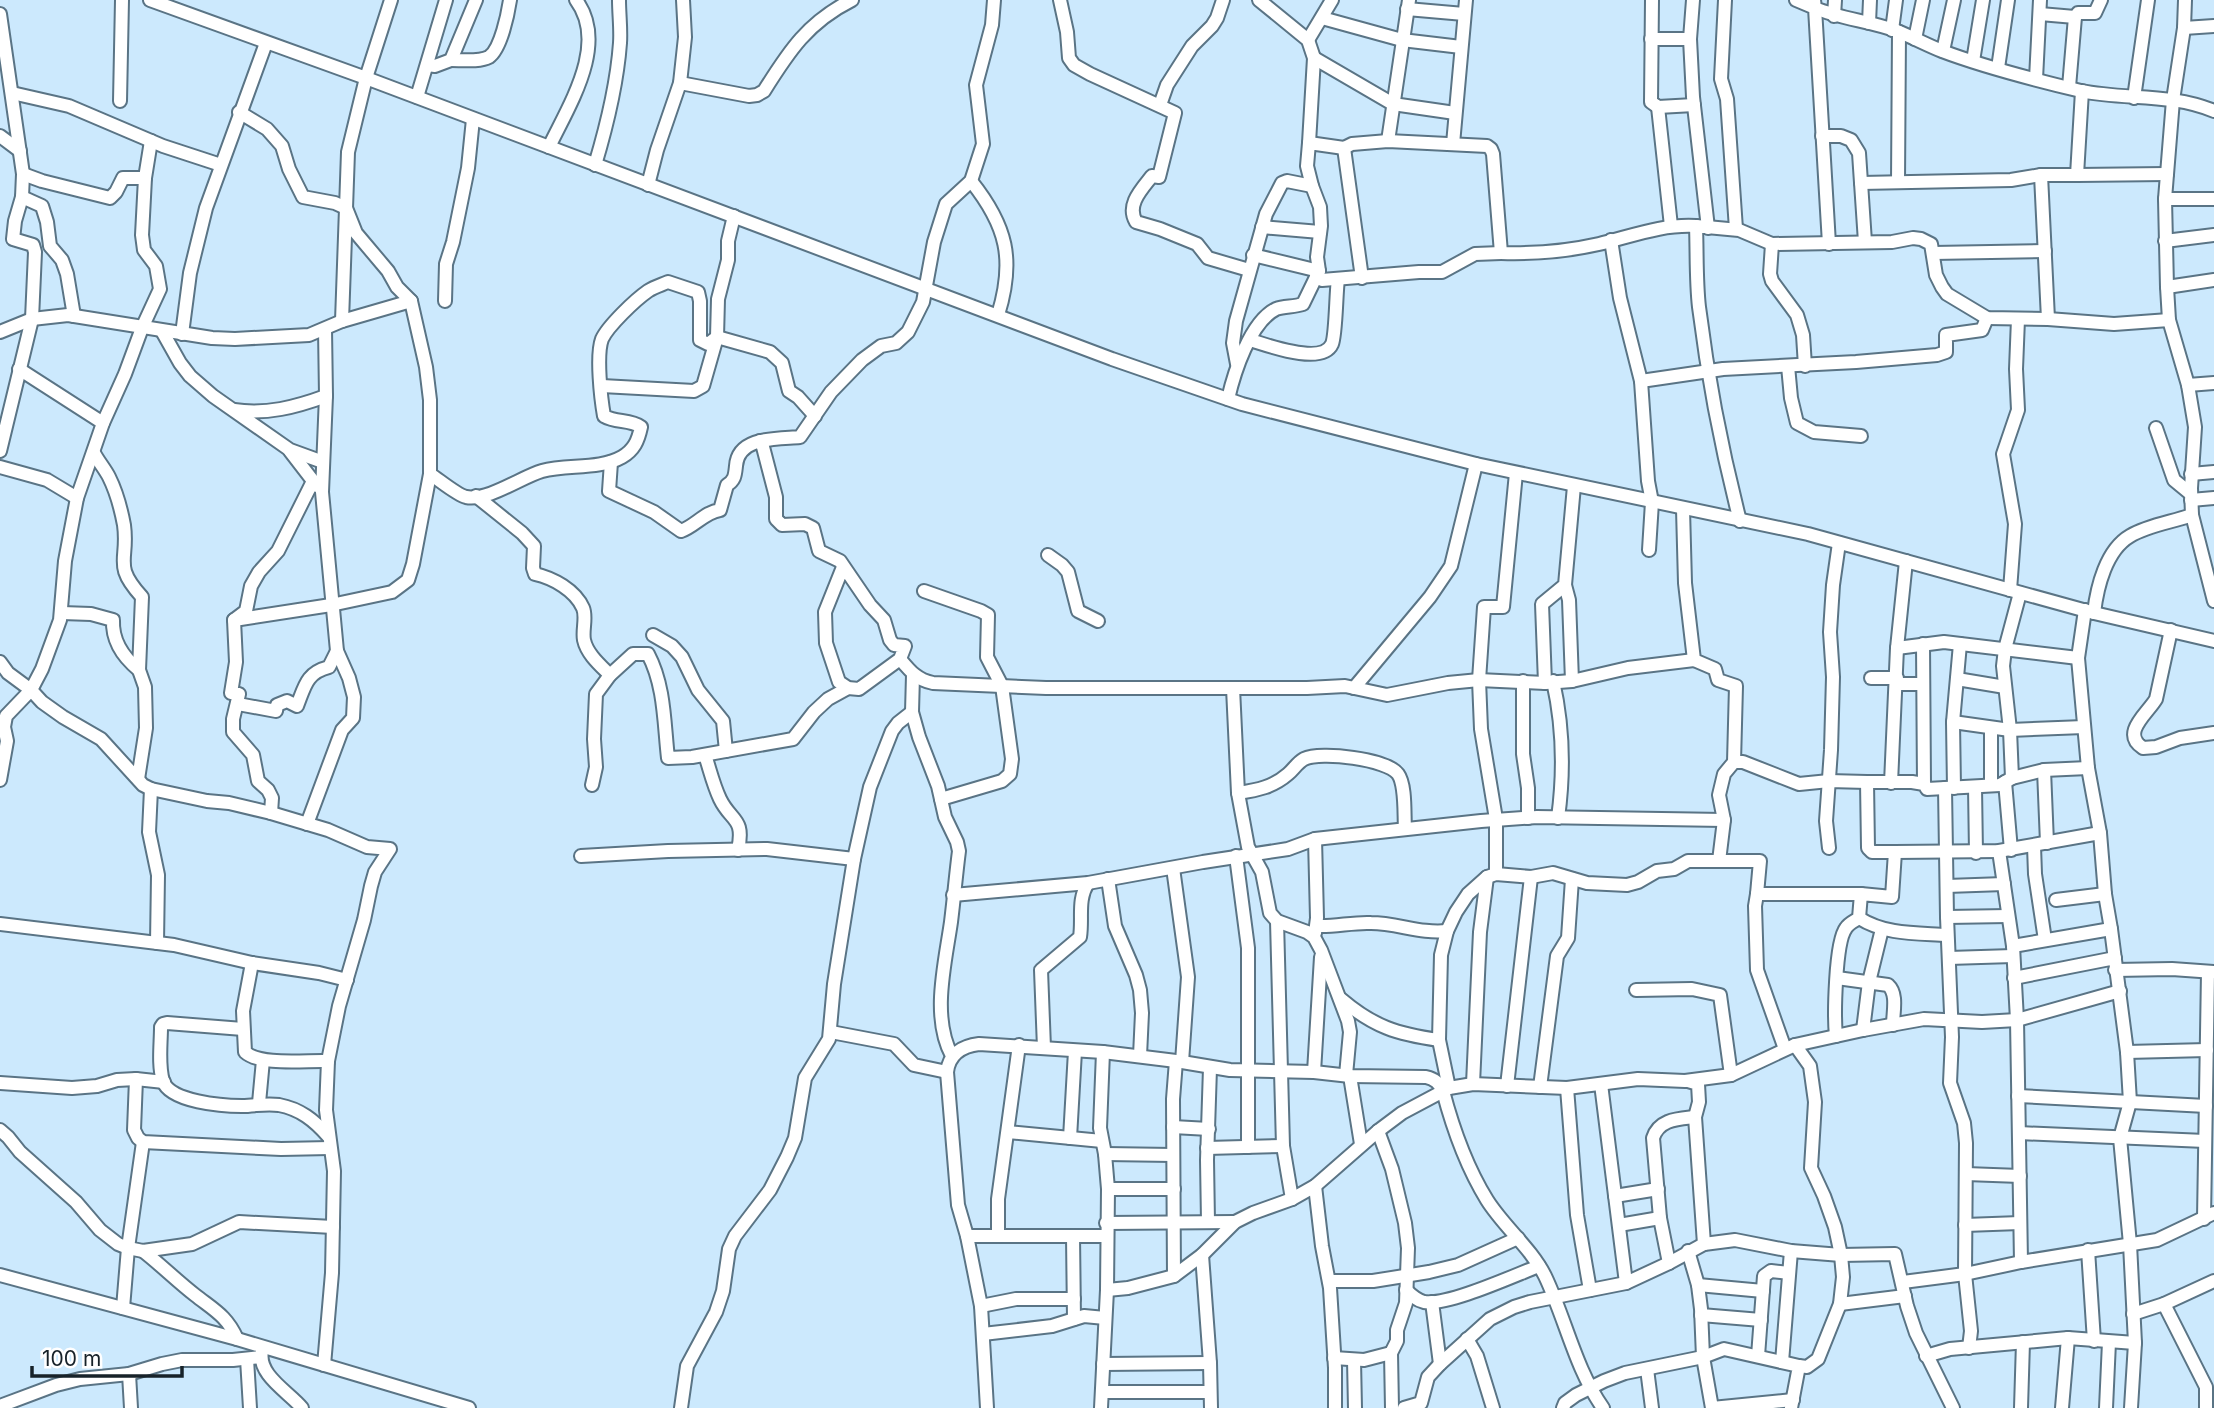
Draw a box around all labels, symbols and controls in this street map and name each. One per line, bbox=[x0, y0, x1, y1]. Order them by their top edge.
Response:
scale bar bbox=[32, 1334, 182, 1378]
text: 100 m bbox=[42, 1346, 101, 1371]

